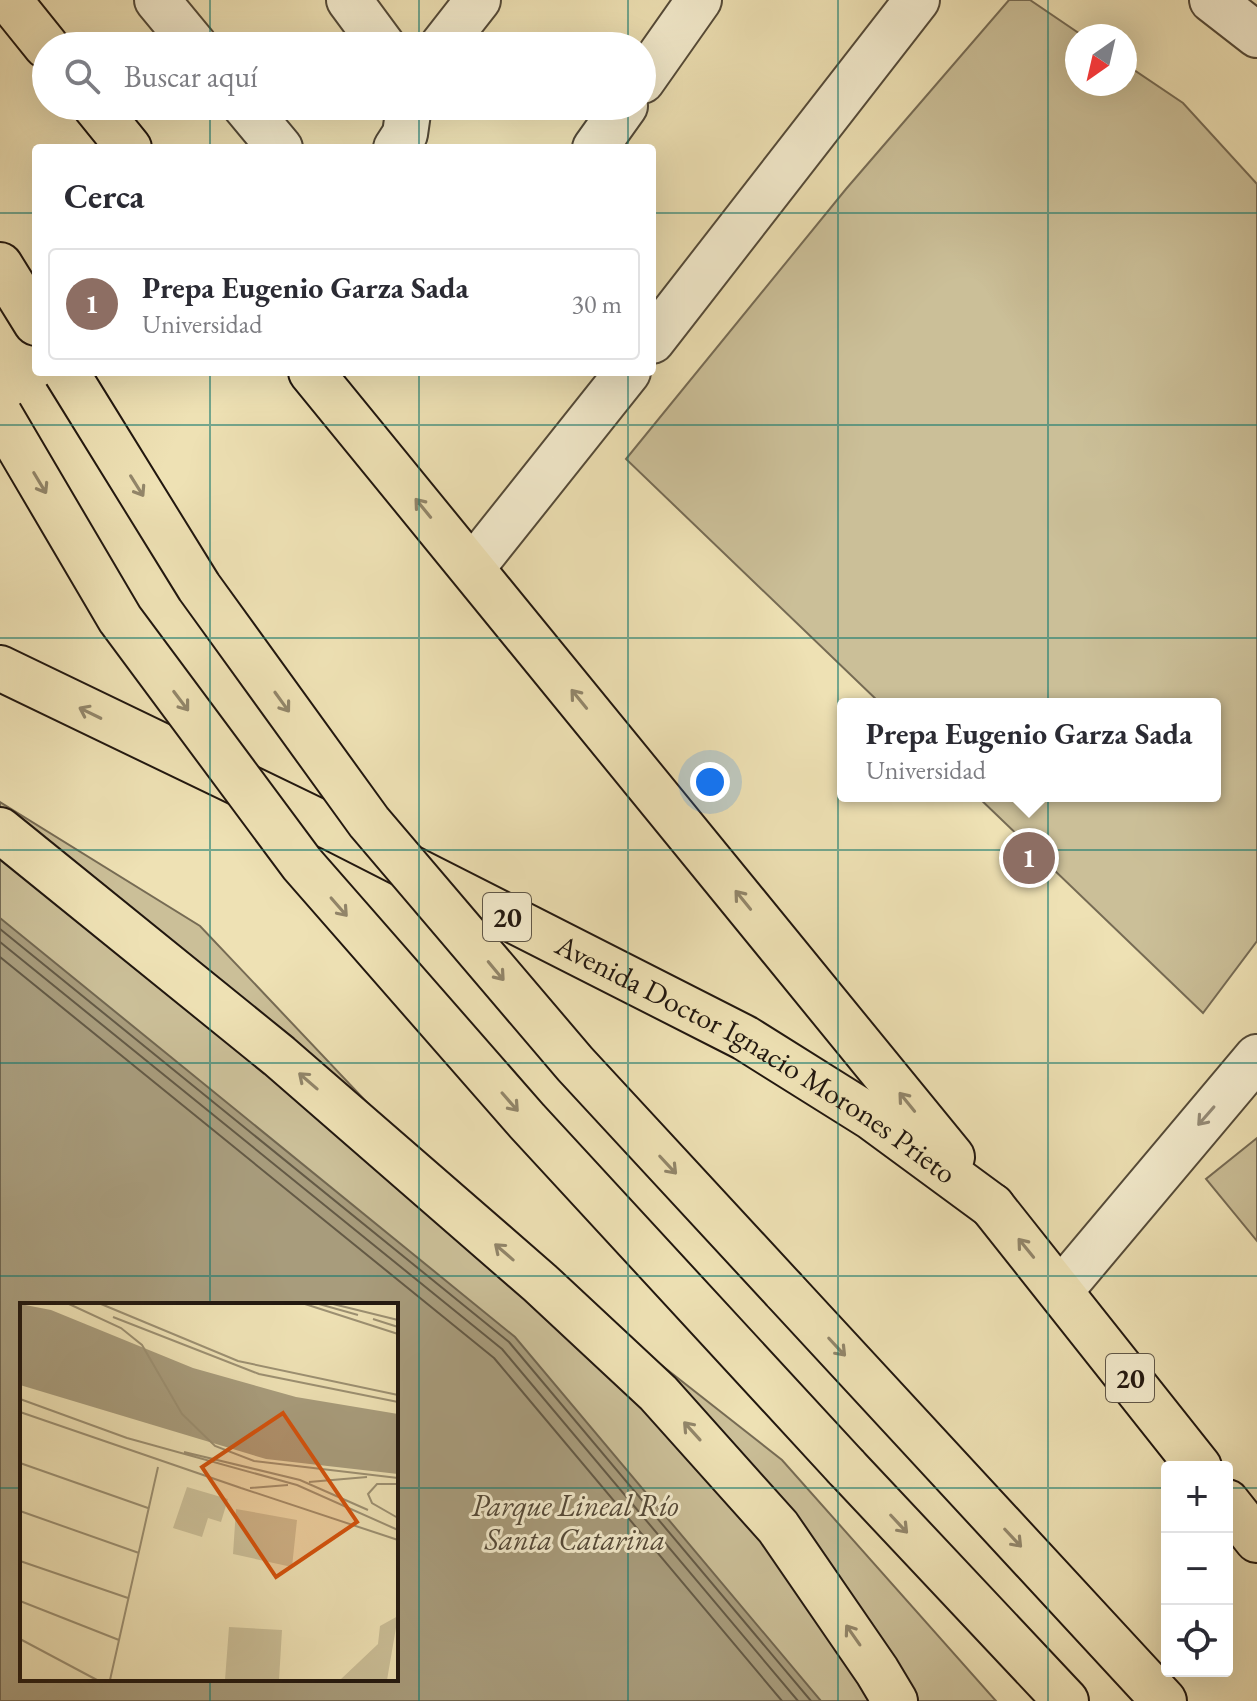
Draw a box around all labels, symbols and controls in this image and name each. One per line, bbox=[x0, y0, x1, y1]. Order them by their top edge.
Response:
north arrow bbox=[1065, 24, 1137, 96]
search box bbox=[32, 32, 656, 120]
icon: search bbox=[60, 54, 104, 98]
text: Buscar aquí bbox=[124, 57, 258, 96]
text: Cerca bbox=[64, 174, 144, 218]
text: Prepa Eugenio Garza Sada bbox=[142, 268, 469, 307]
text: 1 bbox=[85, 287, 99, 321]
text: 30 m bbox=[572, 287, 622, 321]
text: Universidad bbox=[142, 307, 262, 341]
one-way arrow bbox=[32, 471, 48, 494]
one-way arrow bbox=[129, 474, 145, 497]
one-way arrow bbox=[414, 497, 432, 518]
one-way arrow bbox=[172, 689, 189, 711]
one-way arrow bbox=[570, 689, 588, 710]
one-way arrow bbox=[274, 690, 290, 712]
popup bbox=[837, 698, 1221, 802]
one-way arrow bbox=[79, 705, 103, 720]
text: Prepa Eugenio Garza Sada bbox=[866, 714, 1192, 753]
text: Universidad bbox=[866, 753, 986, 787]
your location bbox=[690, 762, 730, 802]
pin: 1 bbox=[1003, 828, 1055, 888]
one-way arrow bbox=[734, 891, 752, 911]
road number: 20 bbox=[483, 893, 531, 941]
one-way arrow bbox=[330, 896, 348, 916]
street label: Avenida Doctor Ignacio Morones Prieto bbox=[548, 925, 965, 1192]
one-way arrow bbox=[487, 960, 505, 980]
one-way arrow bbox=[299, 1073, 319, 1091]
one-way arrow bbox=[501, 1092, 519, 1112]
one-way arrow bbox=[899, 1092, 916, 1113]
one-way arrow bbox=[1197, 1106, 1215, 1126]
one-way arrow bbox=[659, 1155, 678, 1175]
one-way arrow bbox=[1018, 1238, 1035, 1259]
one-way arrow bbox=[495, 1243, 515, 1261]
inset map bbox=[20, 1303, 398, 1681]
one-way arrow bbox=[828, 1337, 847, 1357]
road number: 20 bbox=[1106, 1354, 1154, 1402]
one-way arrow bbox=[684, 1422, 702, 1442]
map controls bbox=[1161, 1461, 1233, 1677]
button: + bbox=[1161, 1461, 1233, 1533]
park label: Parque Lineal Río Santa Catarina bbox=[471, 1486, 679, 1559]
one-way arrow bbox=[889, 1513, 908, 1533]
one-way arrow bbox=[1004, 1528, 1023, 1548]
button: − bbox=[1161, 1533, 1233, 1605]
button: locate bbox=[1161, 1605, 1233, 1677]
one-way arrow bbox=[845, 1625, 861, 1647]

